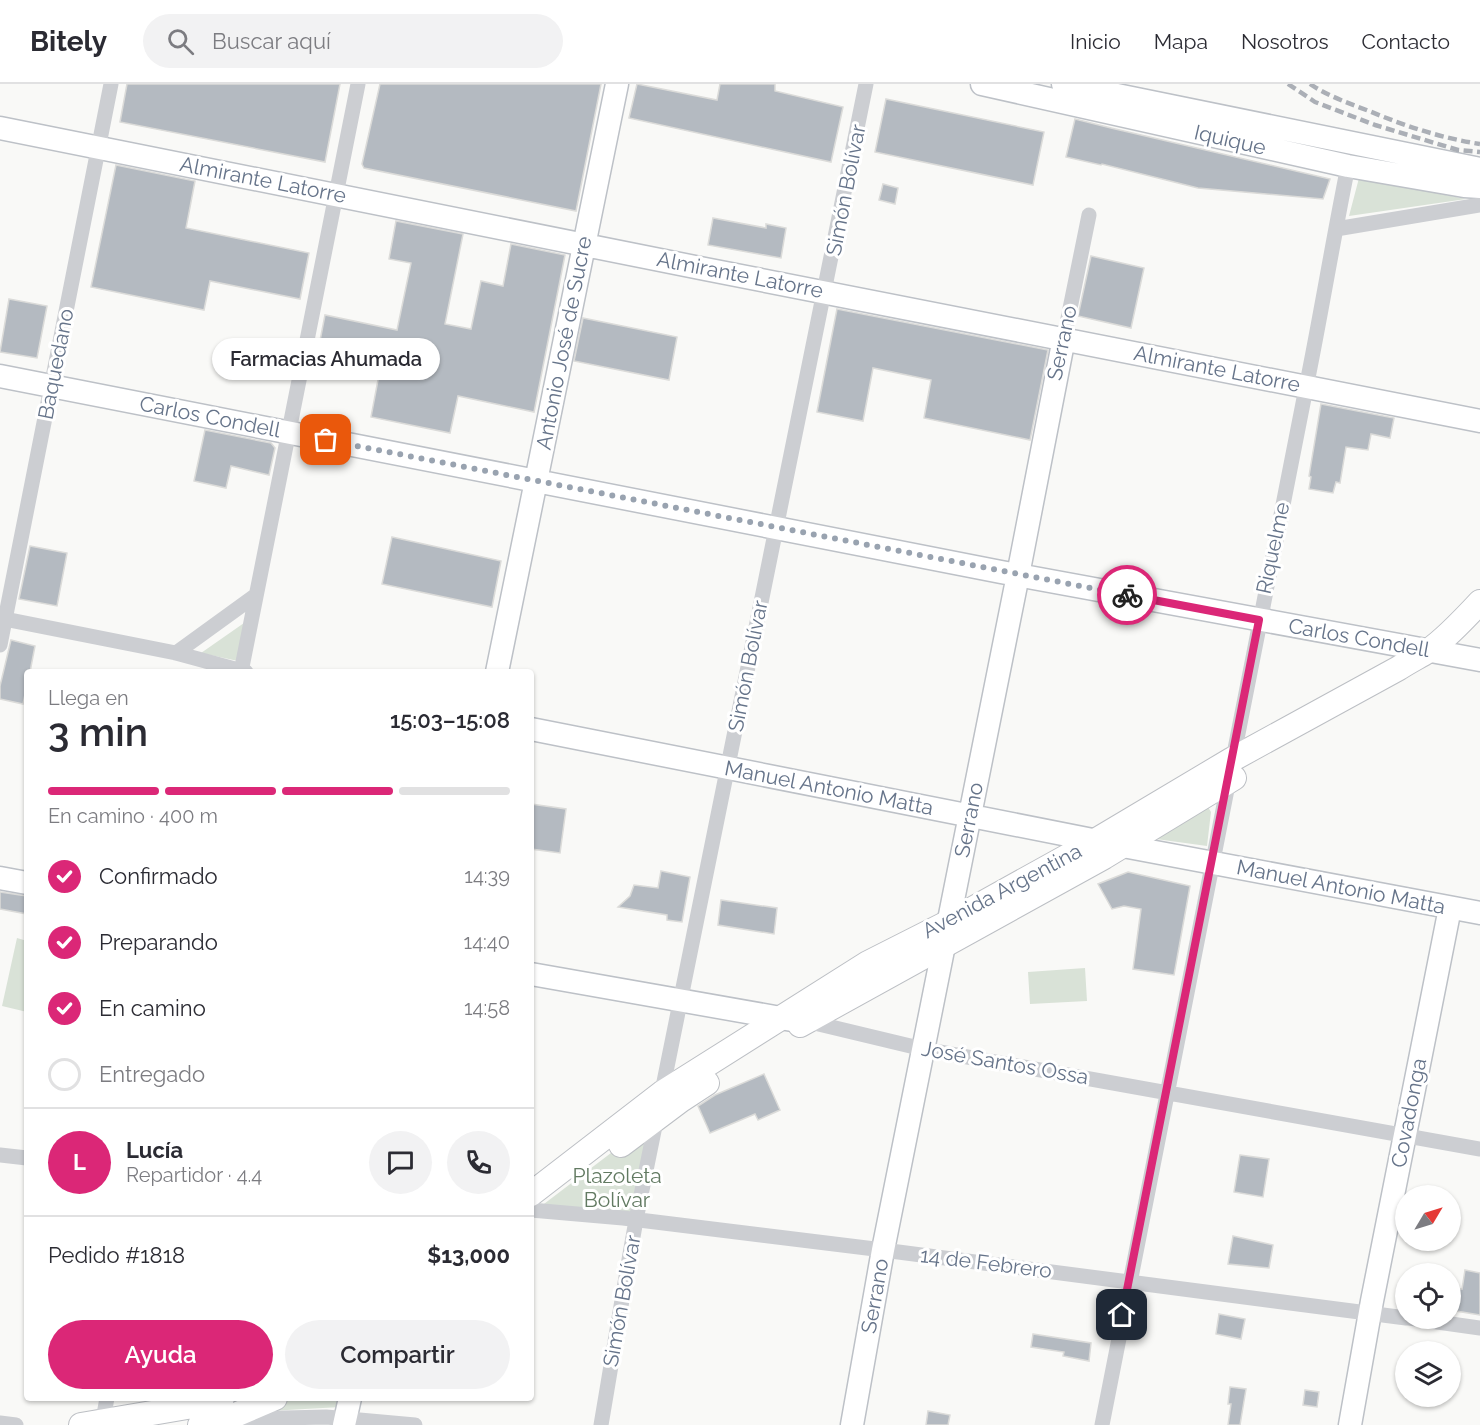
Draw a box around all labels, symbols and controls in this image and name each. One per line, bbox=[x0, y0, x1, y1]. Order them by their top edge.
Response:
search box bbox=[143, 14, 563, 68]
text: Bitely bbox=[30, 25, 107, 58]
icon: search bbox=[164, 25, 197, 58]
text: Buscar aquí bbox=[212, 28, 331, 54]
text: Inicio bbox=[1070, 29, 1121, 54]
text: Mapa bbox=[1154, 29, 1208, 54]
text: Nosotros bbox=[1241, 29, 1329, 54]
text: Contacto bbox=[1362, 29, 1450, 54]
street label: Iquique bbox=[1192, 119, 1268, 160]
street label: Simón Bolívar bbox=[821, 122, 871, 258]
street label: Almirante Latorre bbox=[178, 151, 348, 208]
street label: Antonio José de Sucre bbox=[531, 234, 596, 452]
street label: Almirante Latorre bbox=[655, 246, 825, 303]
street label: Serrano bbox=[1041, 303, 1082, 383]
street label: Baquedano bbox=[33, 306, 79, 421]
callout: Farmacias Ahumada bbox=[212, 338, 440, 380]
street label: Almirante Latorre bbox=[1132, 340, 1302, 397]
text: Farmacias Ahumada bbox=[230, 347, 422, 371]
street label: Carlos Condell bbox=[138, 391, 283, 442]
pin bbox=[300, 414, 351, 465]
icon: bag bbox=[309, 423, 342, 456]
street label: Riquelme bbox=[1251, 500, 1294, 596]
courier bbox=[1097, 565, 1157, 625]
icon: bike bbox=[1111, 579, 1144, 612]
street label: Simón Bolívar bbox=[723, 598, 773, 734]
street label: Carlos Condell bbox=[1287, 613, 1432, 662]
text: Llega en bbox=[48, 686, 129, 710]
text: 15:03–15:08 bbox=[390, 707, 510, 733]
text: 3 min bbox=[48, 709, 148, 755]
street label: Manuel Antonio Matta bbox=[723, 755, 936, 820]
street label: Serrano bbox=[949, 780, 988, 860]
text: En camino · 400 m bbox=[48, 804, 218, 828]
street label: Avenida Argentina bbox=[918, 838, 1086, 943]
street label: Manuel Antonio Matta bbox=[1235, 854, 1448, 919]
icon: check bbox=[48, 860, 81, 893]
text: Confirmado bbox=[99, 863, 218, 889]
text: 14:39 bbox=[464, 864, 510, 888]
icon: check bbox=[48, 926, 81, 959]
text: Preparando bbox=[99, 929, 218, 955]
text: 14:40 bbox=[464, 930, 510, 954]
icon: check bbox=[48, 992, 81, 1025]
text: En camino bbox=[99, 995, 206, 1021]
text: 14:58 bbox=[464, 996, 510, 1020]
street label: José Santos Ossa bbox=[920, 1036, 1090, 1089]
street label: Covadonga bbox=[1386, 1056, 1431, 1170]
text: Entregado bbox=[99, 1061, 205, 1087]
button: chat bbox=[369, 1131, 432, 1194]
button: phone bbox=[447, 1131, 510, 1194]
text: Lucía bbox=[126, 1137, 183, 1163]
text: L bbox=[73, 1149, 86, 1175]
text: Repartidor · 4.4 bbox=[126, 1163, 262, 1187]
park label: Plazoleta Bolívar bbox=[572, 1163, 662, 1212]
north arrow bbox=[1395, 1185, 1461, 1251]
map controls bbox=[1395, 1185, 1461, 1407]
street label: Simón Bolívar bbox=[598, 1233, 645, 1369]
text: Pedido #1818 bbox=[48, 1242, 185, 1268]
text: $13,000 bbox=[427, 1242, 510, 1268]
street label: 14 de Febrero bbox=[919, 1242, 1053, 1283]
street label: Serrano bbox=[856, 1256, 893, 1335]
button: locate bbox=[1395, 1263, 1461, 1329]
pin bbox=[1096, 1289, 1147, 1340]
icon: home bbox=[1105, 1298, 1138, 1331]
button: Ayuda bbox=[48, 1320, 273, 1389]
button: Compartir bbox=[285, 1320, 510, 1389]
button: layers bbox=[1395, 1341, 1461, 1407]

